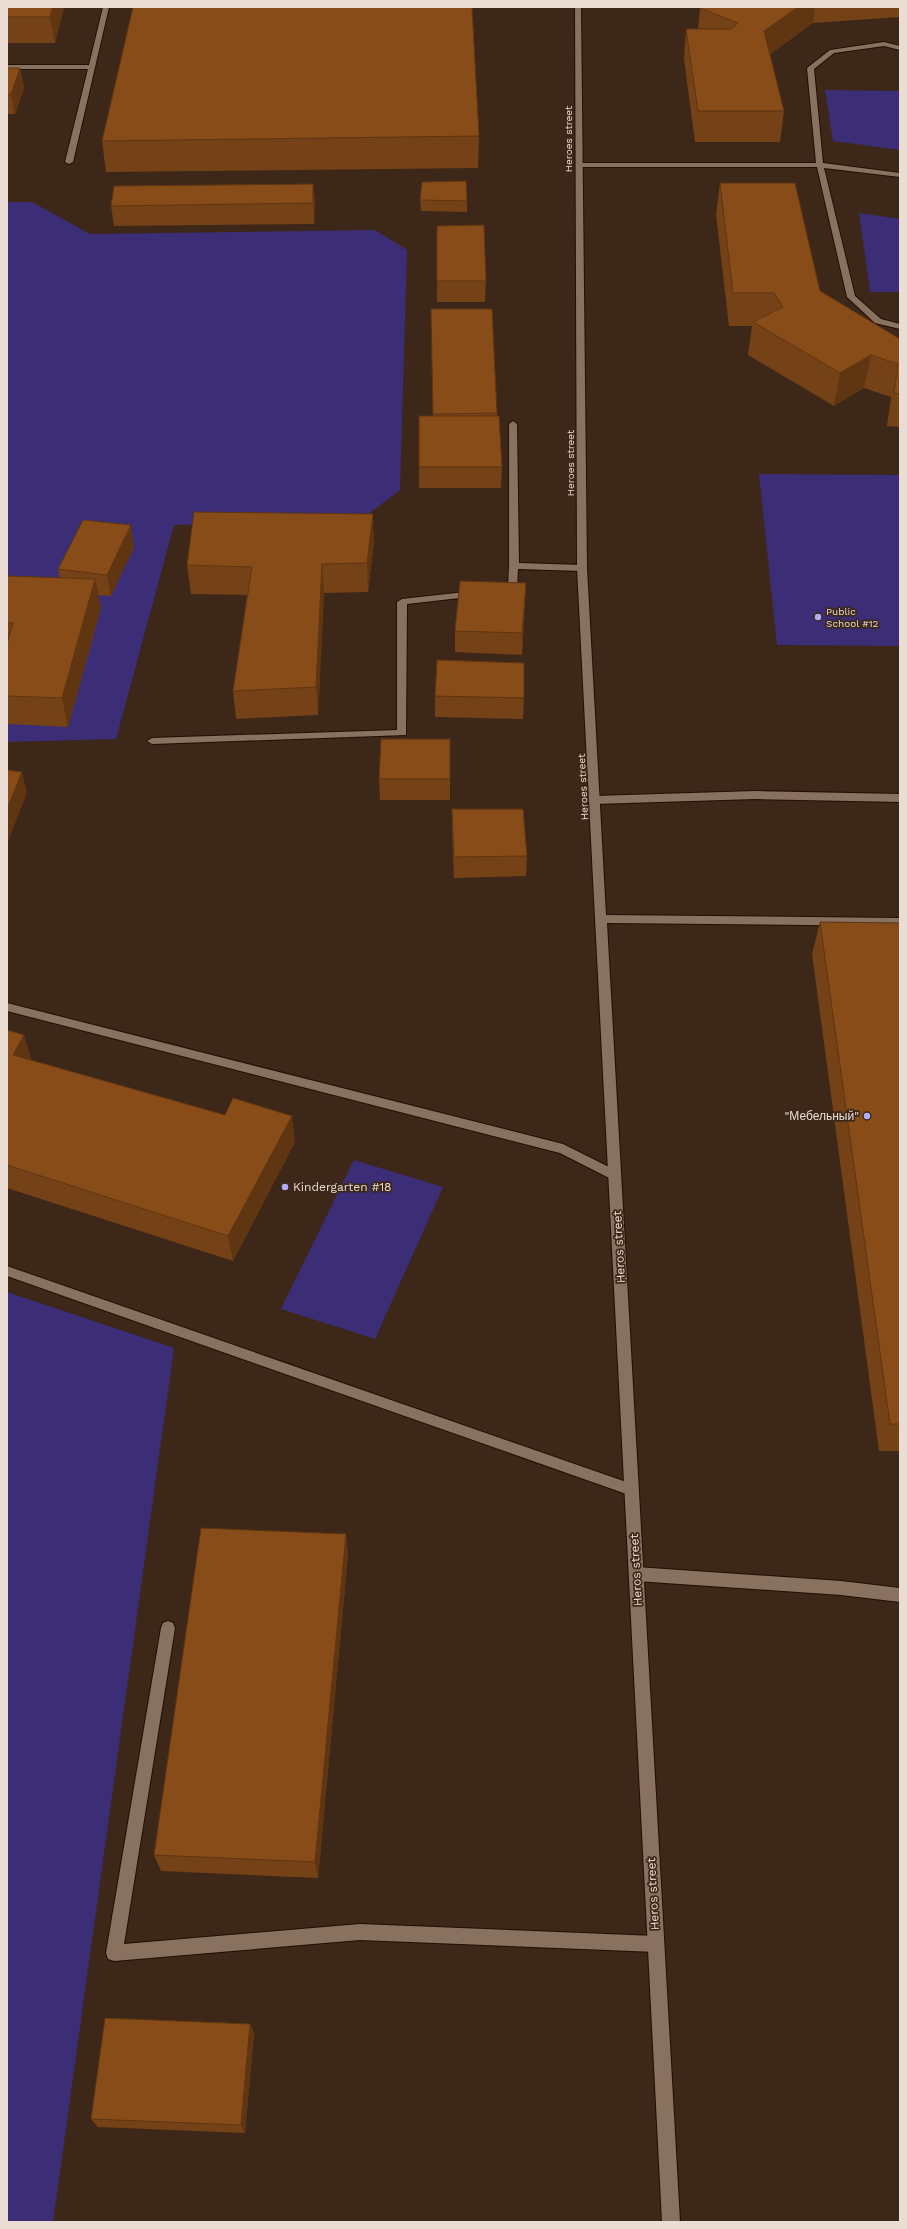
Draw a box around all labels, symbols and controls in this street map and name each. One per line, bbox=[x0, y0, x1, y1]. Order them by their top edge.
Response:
street label: Heroes street bbox=[563, 105, 574, 172]
street label: Heroes street bbox=[565, 429, 576, 496]
place label: Public School #12 bbox=[826, 606, 879, 629]
marker: Public School #12 bbox=[813, 612, 823, 622]
street label: Heroes street bbox=[576, 753, 590, 820]
place label: "Мебельный" bbox=[784, 1109, 859, 1123]
marker: "Мебельный" bbox=[862, 1111, 872, 1121]
place label: Kindergarten #18 bbox=[293, 1180, 391, 1194]
marker: Kindergarten #18 bbox=[280, 1182, 290, 1192]
street label: Heros street bbox=[610, 1210, 628, 1284]
street label: Heros street bbox=[627, 1533, 645, 1607]
street label: Heros street bbox=[644, 1857, 662, 1931]

